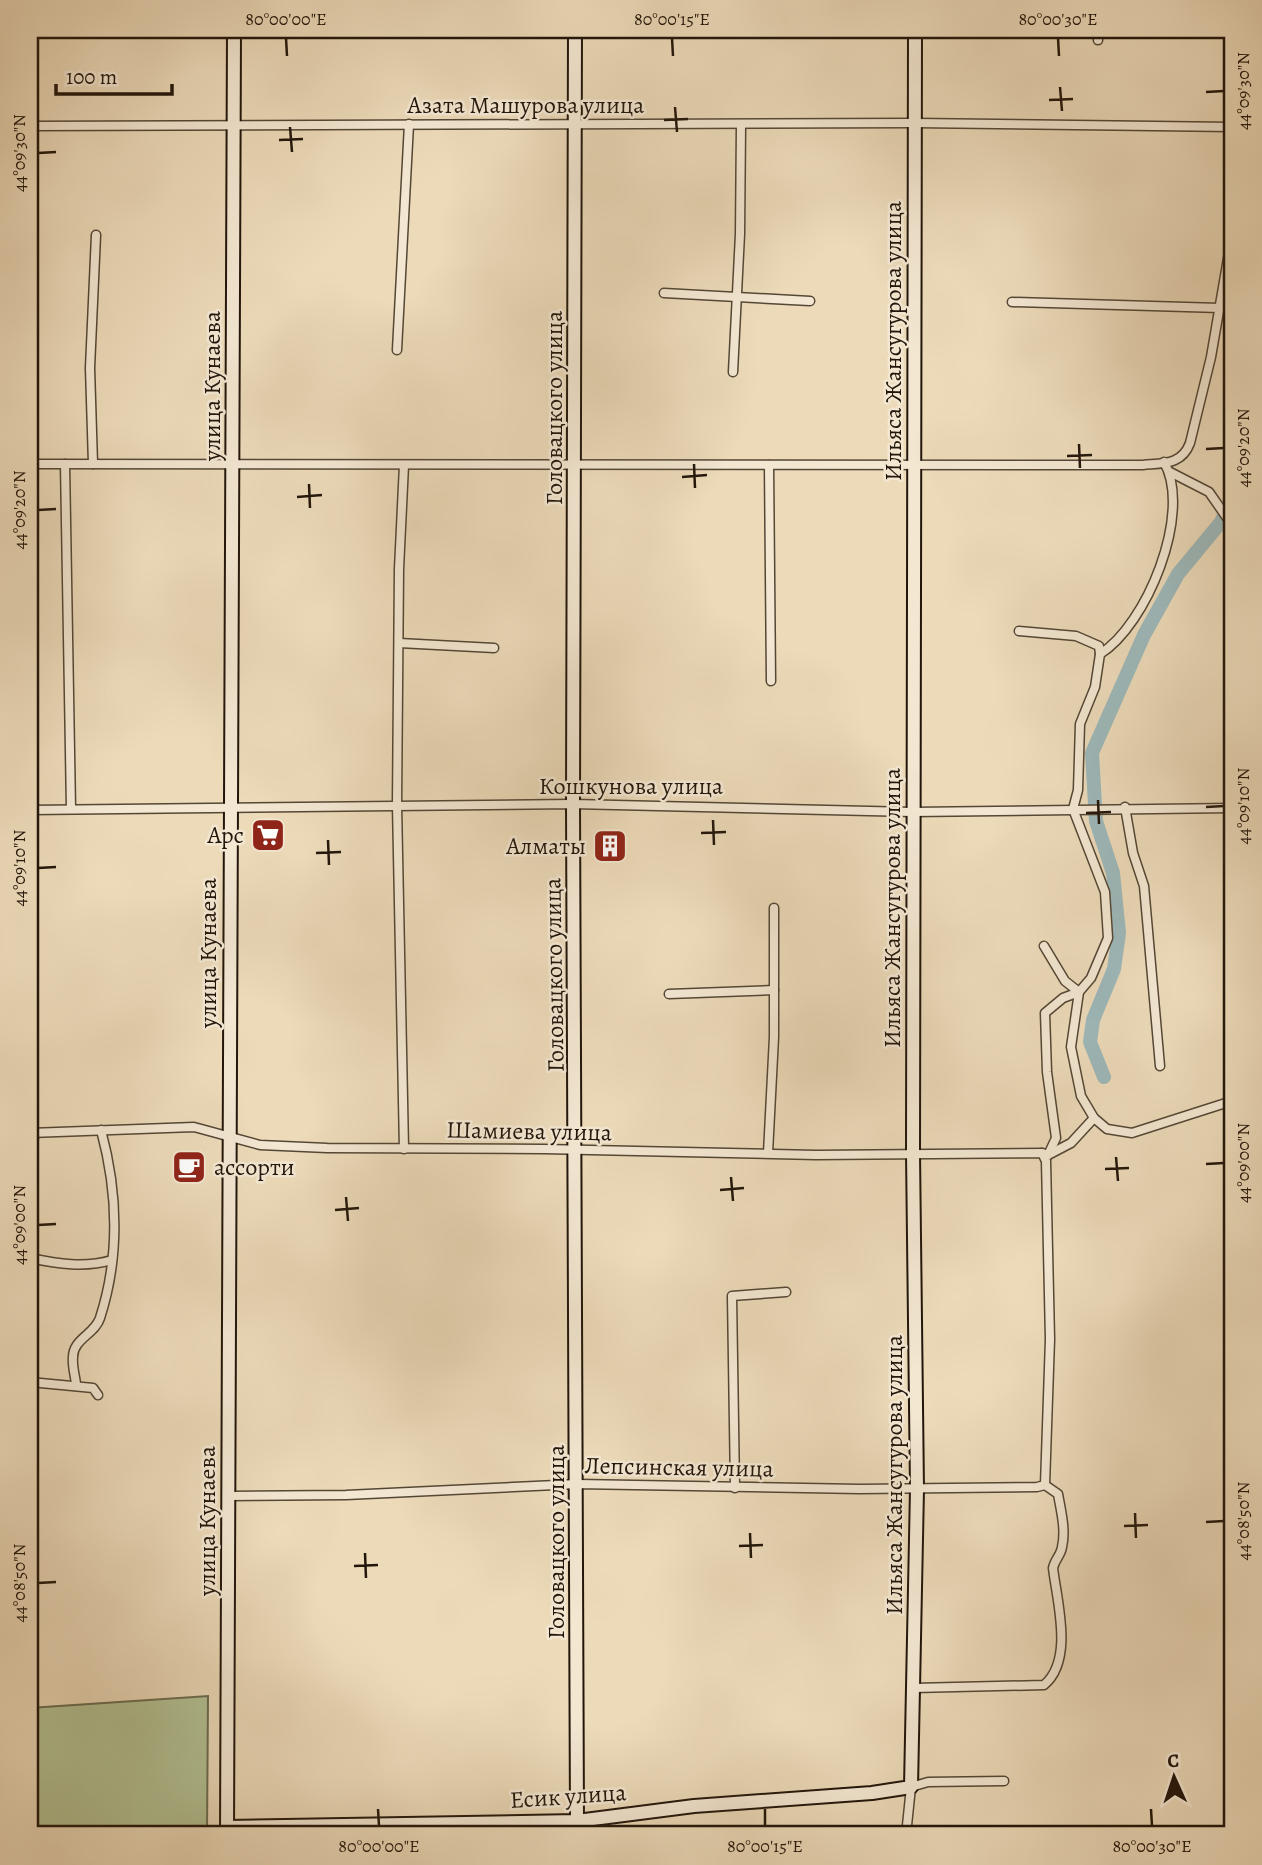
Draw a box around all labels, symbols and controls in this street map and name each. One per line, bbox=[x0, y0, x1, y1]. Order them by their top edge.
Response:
text: 80°00'00"E bbox=[245, 7, 327, 31]
text: 80°00'15"E bbox=[634, 7, 710, 31]
text: 80°00'30"E bbox=[1018, 7, 1098, 31]
scale bar bbox=[56, 52, 172, 96]
text: 44°09'30"N bbox=[1231, 52, 1255, 130]
text: 100 m bbox=[66, 63, 117, 91]
street label: Азата Машурова улица bbox=[407, 89, 644, 121]
text: 44°09'30"N bbox=[7, 114, 31, 192]
street label: Ильяса Жансугурова улица bbox=[877, 201, 909, 481]
street label: улица Кунаева bbox=[196, 311, 228, 462]
street label: Головацкого улица bbox=[538, 311, 570, 505]
text: 44°09'20"N bbox=[1231, 408, 1255, 488]
text: 44°09'20"N bbox=[7, 470, 31, 550]
street label: Ильяса Жансугурова улица bbox=[876, 768, 908, 1048]
text: 44°09'10"N bbox=[1231, 768, 1255, 844]
street label: Кошкунова улица bbox=[539, 770, 723, 802]
supermarket icon: Арс bbox=[249, 816, 287, 854]
place label: Арс bbox=[206, 819, 244, 851]
building icon: Алматы bbox=[591, 827, 629, 865]
text: 44°09'10"N bbox=[7, 830, 31, 906]
place label: Алматы bbox=[505, 830, 586, 862]
street label: Головацкого улица bbox=[536, 877, 572, 1073]
street label: улица Кунаева bbox=[192, 878, 224, 1029]
street label: Шамиева улица bbox=[446, 1114, 612, 1148]
text: 44°09'00"N bbox=[1231, 1123, 1255, 1203]
cafe icon: ассорти bbox=[170, 1148, 208, 1186]
place label: ассорти bbox=[214, 1151, 295, 1183]
text: 44°09'00"N bbox=[7, 1185, 31, 1265]
street label: Ильяса Жансугурова улица bbox=[878, 1335, 910, 1615]
street label: Головацкого улица bbox=[540, 1445, 572, 1639]
street label: улица Кунаева bbox=[191, 1446, 223, 1597]
street label: Лепсинская улица bbox=[584, 1449, 774, 1485]
text: 44°08'50"N bbox=[1231, 1482, 1255, 1560]
text: 44°08'50"N bbox=[7, 1544, 31, 1622]
north arrow bbox=[1140, 1742, 1210, 1812]
text: С bbox=[1167, 1748, 1180, 1774]
street label: Есик улица bbox=[509, 1776, 627, 1816]
text: 80°00'00"E bbox=[338, 1834, 420, 1858]
text: 80°00'15"E bbox=[727, 1834, 803, 1858]
text: 80°00'30"E bbox=[1112, 1834, 1192, 1858]

